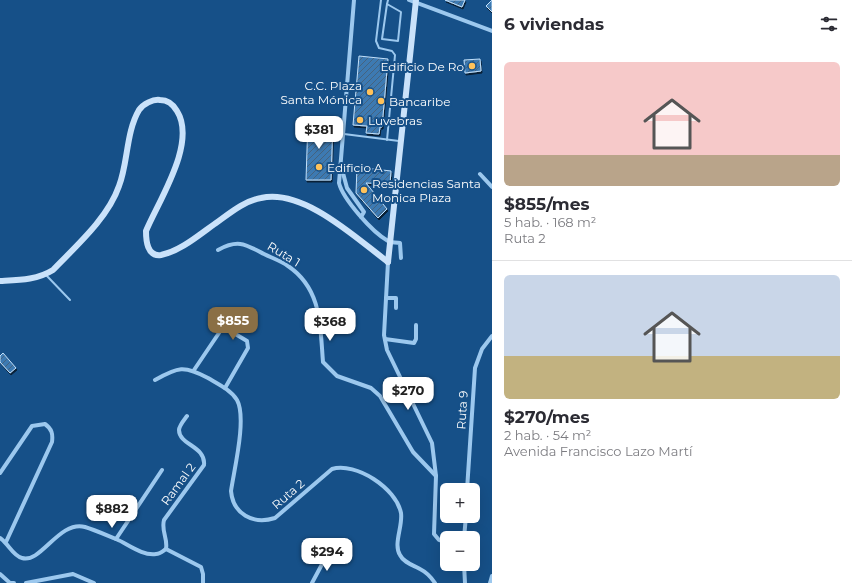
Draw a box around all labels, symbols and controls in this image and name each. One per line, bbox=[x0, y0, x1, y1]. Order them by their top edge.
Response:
icon: filters bbox=[818, 13, 840, 35]
text: 6 viviendas bbox=[504, 14, 604, 34]
place label: Edificio De Ro bbox=[380, 59, 464, 74]
marker: Edificio De Ro bbox=[467, 61, 477, 71]
place label: C.C. Plaza Santa Mónica bbox=[280, 78, 362, 107]
marker: C.C. Plaza Santa Mónica bbox=[365, 87, 375, 97]
icon: home bbox=[636, 88, 708, 160]
place label: Bancaribe bbox=[389, 94, 450, 109]
marker: Bancaribe bbox=[376, 96, 386, 106]
place label: Luvebras bbox=[368, 113, 422, 128]
marker: Luvebras bbox=[355, 115, 365, 125]
pin: $381 bbox=[295, 116, 343, 150]
text: $381 bbox=[304, 121, 334, 137]
place label: Edificio A bbox=[327, 160, 383, 175]
marker: Edificio A bbox=[314, 162, 324, 172]
place label: Residencias Santa Monica Plaza bbox=[372, 176, 481, 205]
marker: Residencias Santa Monica Plaza bbox=[359, 185, 369, 195]
text: $855/mes bbox=[504, 194, 589, 214]
text: 5 hab. · 168 m² bbox=[504, 214, 596, 230]
text: Ruta 2 bbox=[504, 230, 546, 246]
street label: Ruta 1 bbox=[265, 238, 303, 270]
icon: home bbox=[636, 301, 708, 373]
pin: $855 bbox=[209, 307, 257, 341]
pin: $368 bbox=[306, 308, 354, 342]
text: $855 bbox=[217, 312, 249, 328]
text: $368 bbox=[314, 313, 346, 329]
pin: $270 bbox=[384, 377, 432, 411]
text: $270 bbox=[392, 382, 424, 398]
street label: Ruta 9 bbox=[453, 390, 471, 430]
text: $270/mes bbox=[504, 407, 590, 427]
text: 2 hab. · 54 m² bbox=[504, 427, 591, 443]
text: Avenida Francisco Lazo Martí bbox=[504, 443, 693, 459]
street label: Ramal 2 bbox=[158, 460, 198, 508]
street label: Ruta 2 bbox=[269, 476, 308, 512]
map controls bbox=[440, 483, 480, 571]
button: + bbox=[440, 483, 480, 523]
pin: $882 bbox=[88, 495, 136, 529]
text: $882 bbox=[95, 500, 129, 516]
button: − bbox=[440, 531, 480, 571]
pin: $294 bbox=[303, 538, 351, 572]
text: $294 bbox=[310, 543, 344, 559]

